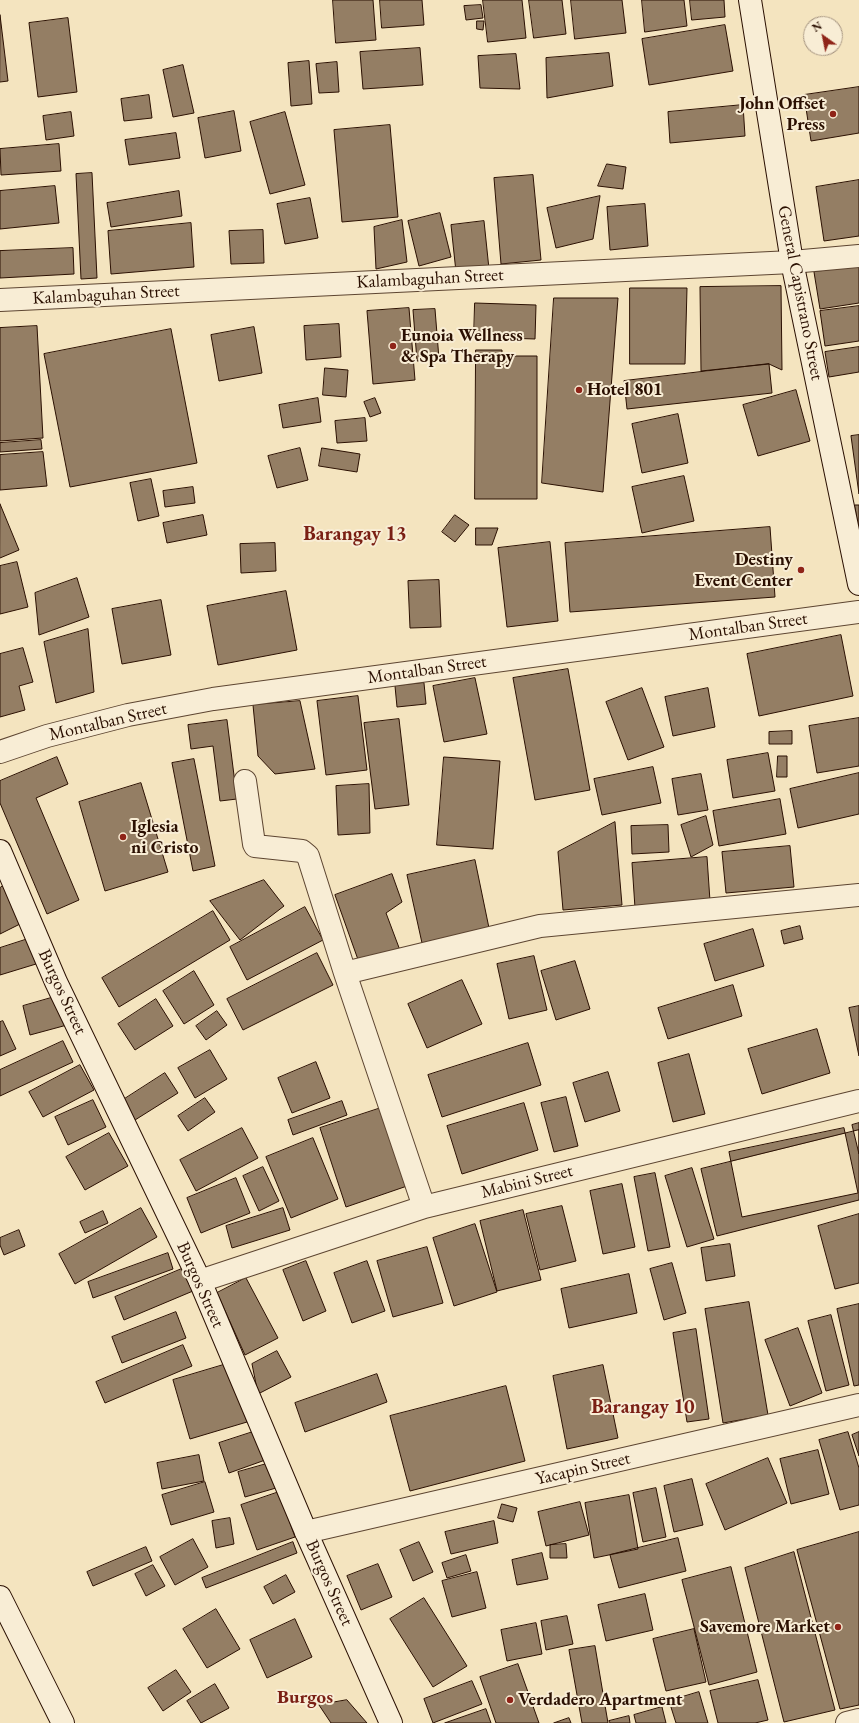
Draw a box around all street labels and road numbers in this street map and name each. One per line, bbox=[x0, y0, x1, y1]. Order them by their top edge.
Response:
street label: General Capistrano Street bbox=[772, 204, 828, 382]
street label: Kalambaguhan Street bbox=[356, 264, 504, 294]
street label: Kalambaguhan Street bbox=[32, 280, 180, 310]
street label: Montalban Street bbox=[687, 608, 809, 646]
street label: Montalban Street bbox=[366, 651, 488, 689]
street label: Montalban Street bbox=[47, 698, 169, 746]
street label: Burgos Street bbox=[33, 946, 91, 1038]
street label: Mabini Street bbox=[479, 1160, 575, 1204]
street label: Burgos Street bbox=[171, 1239, 229, 1331]
street label: Yacapin Street bbox=[534, 1448, 632, 1490]
street label: Burgos Street bbox=[300, 1537, 358, 1629]

